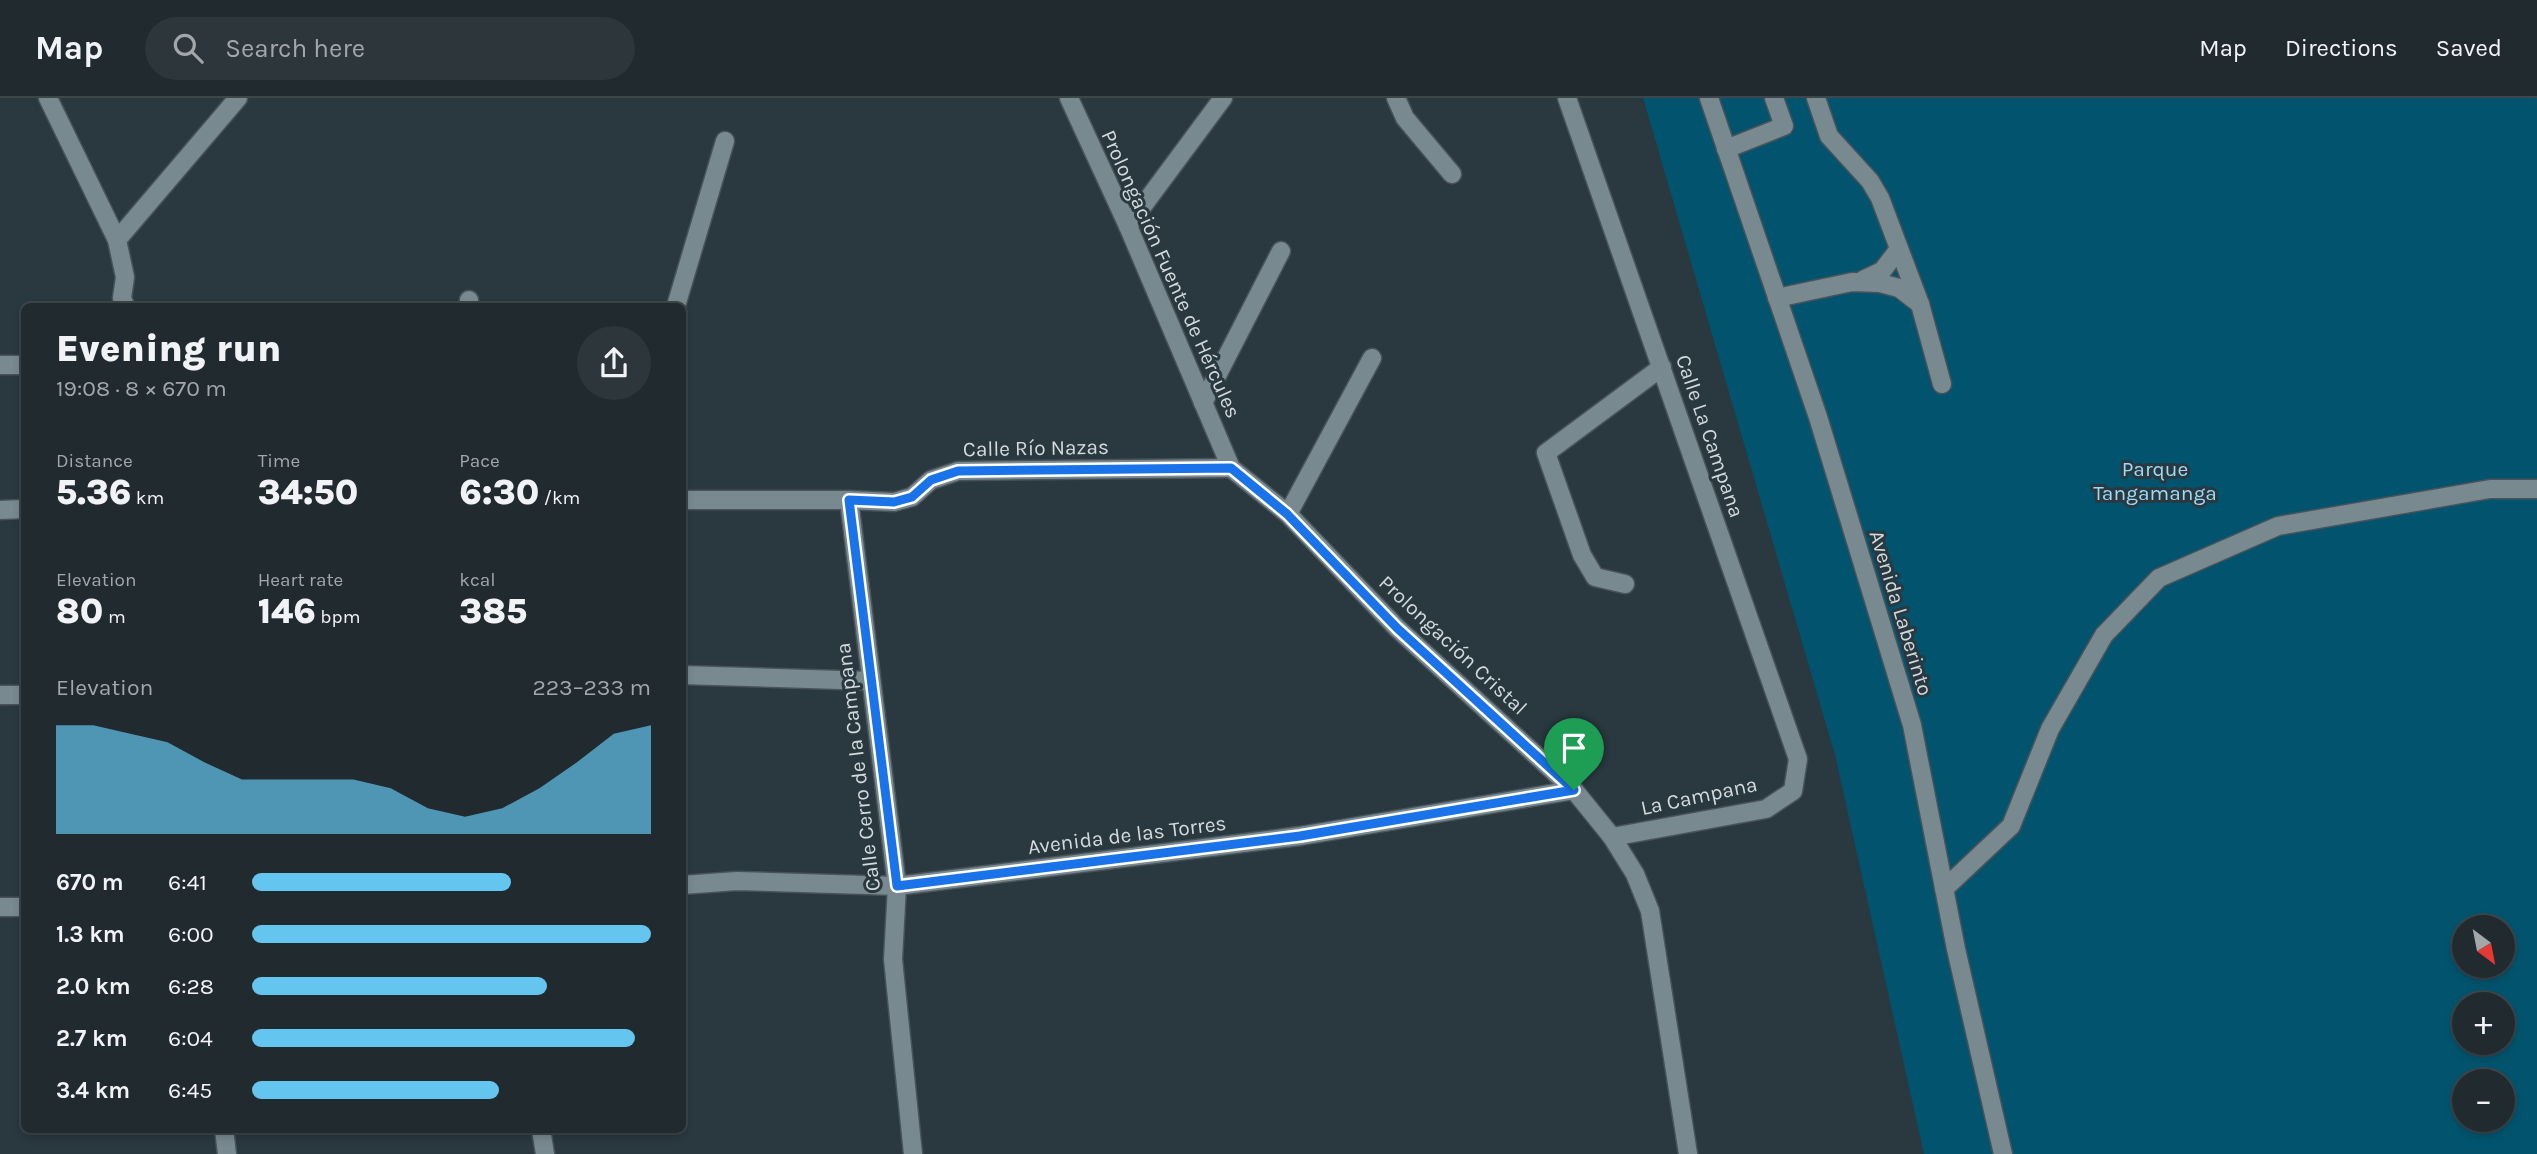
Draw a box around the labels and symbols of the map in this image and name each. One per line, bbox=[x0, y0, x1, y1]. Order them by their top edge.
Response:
street label: Prolongación Fuente de Hércules bbox=[1096, 126, 1246, 422]
street label: Calle La Campana bbox=[1671, 351, 1749, 521]
street label: Calle Río Nazas bbox=[963, 435, 1109, 461]
park label: Parque Tangamanga bbox=[2093, 457, 2217, 505]
street label: Avenida Laberinto bbox=[1864, 528, 1938, 698]
street label: Prolongación Cristal bbox=[1374, 570, 1532, 720]
street label: Calle Cerro de la Campana bbox=[831, 641, 885, 893]
pin bbox=[1544, 718, 1604, 790]
street label: La Campana bbox=[1639, 772, 1759, 820]
street label: Avenida de las Torres bbox=[1026, 811, 1228, 859]
north arrow bbox=[2452, 915, 2515, 978]

